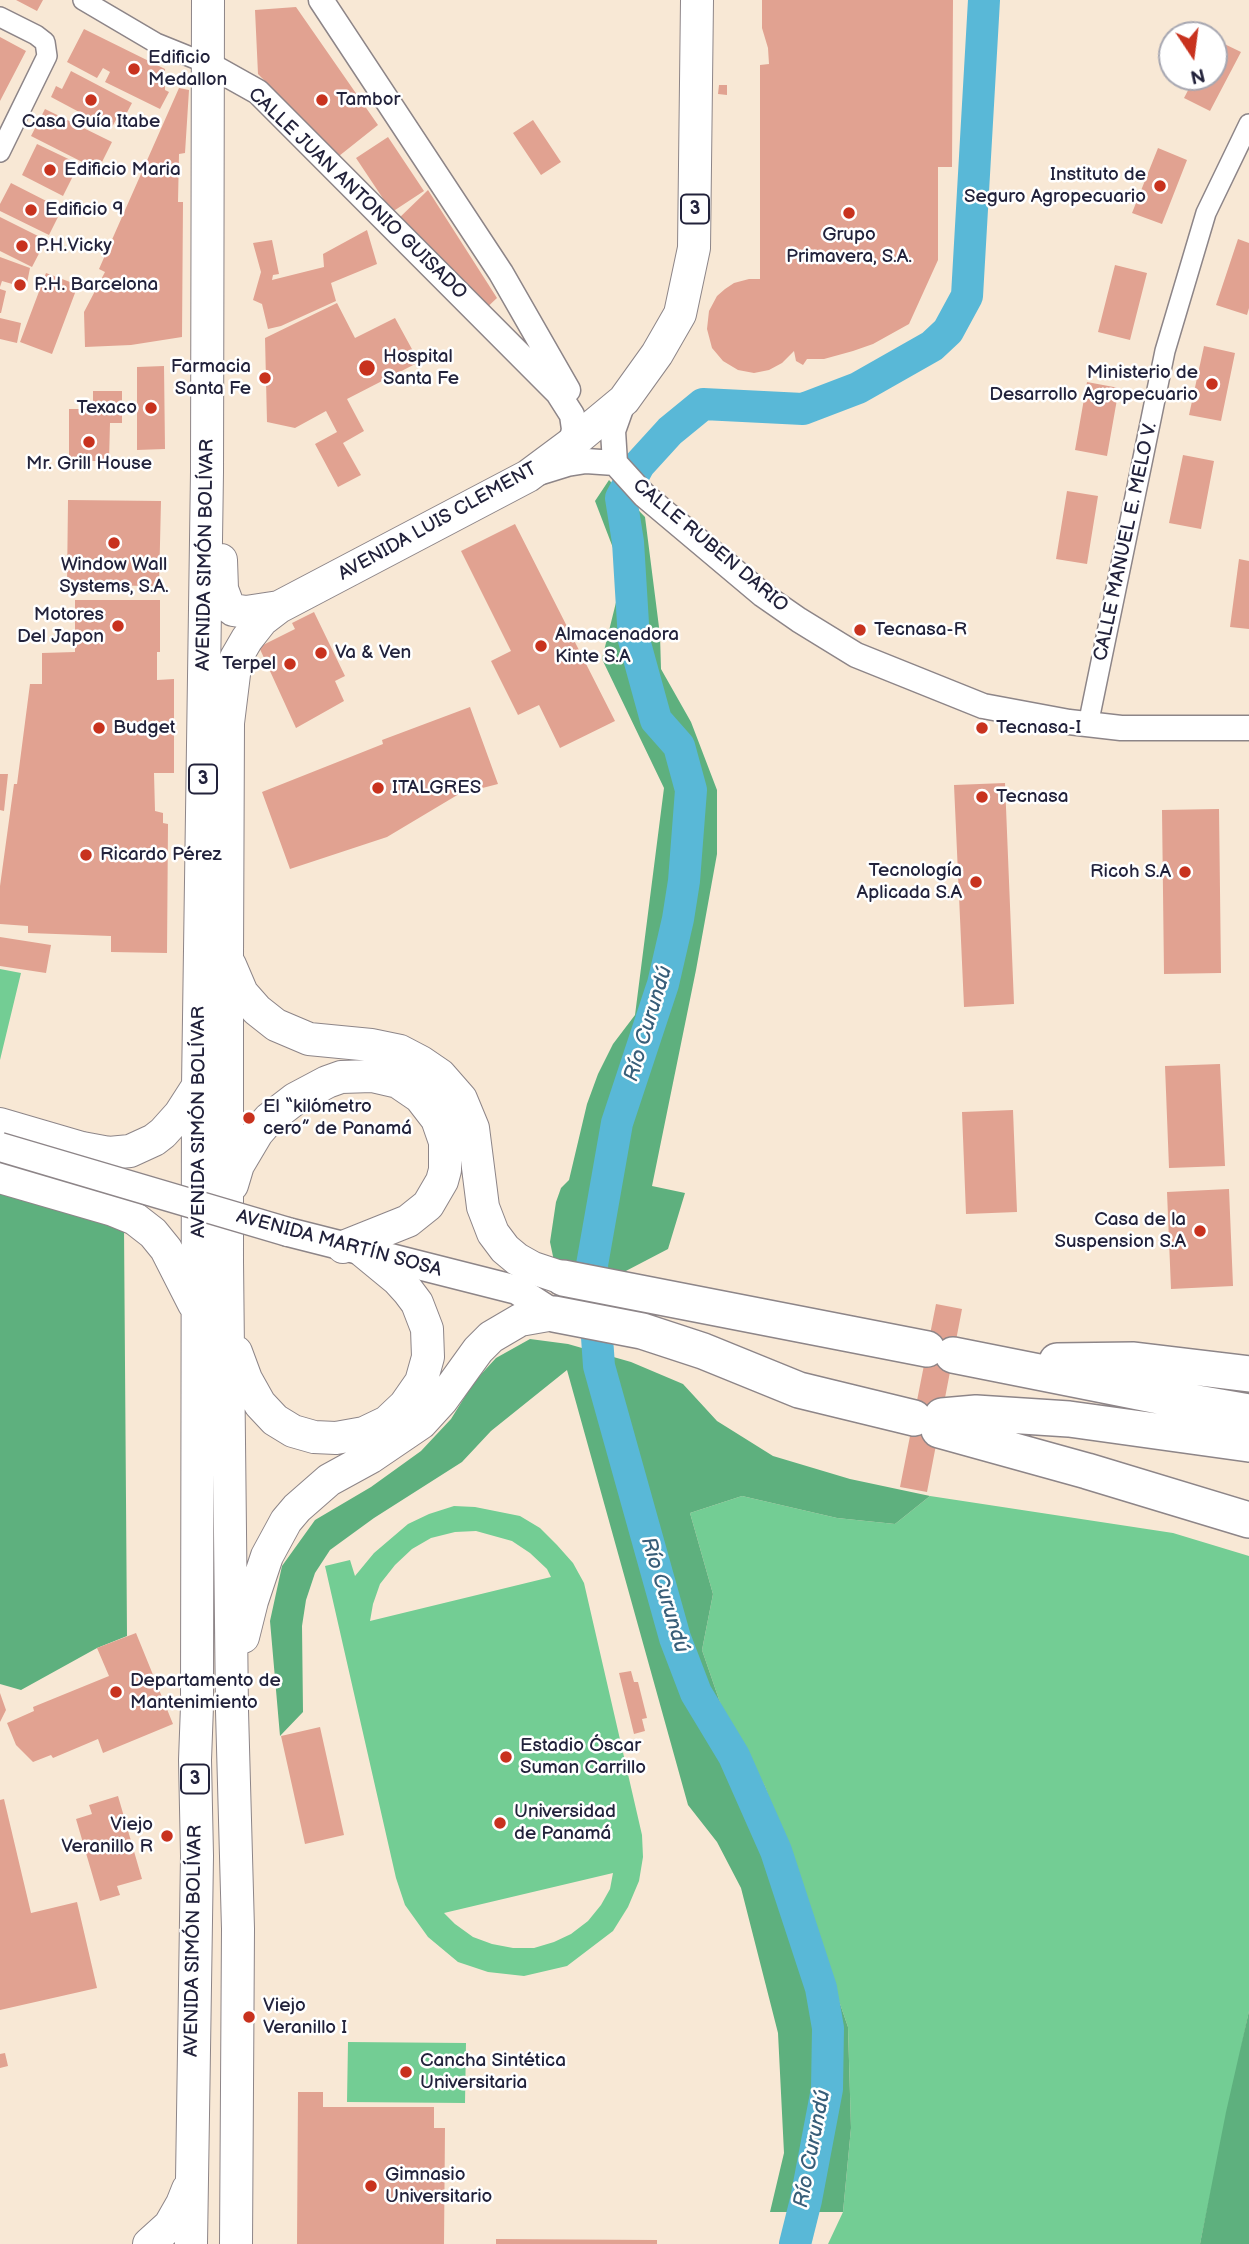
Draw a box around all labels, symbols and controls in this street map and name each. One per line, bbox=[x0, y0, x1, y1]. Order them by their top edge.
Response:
north arrow bbox=[1158, 21, 1228, 91]
place label: Edificio Medallon bbox=[148, 47, 227, 91]
marker: Edificio Medallon bbox=[126, 61, 142, 77]
text: N bbox=[1188, 62, 1207, 88]
street label: CALLE JUAN ANTONIO GUISADO bbox=[243, 83, 471, 305]
place label: Tambor bbox=[336, 89, 400, 111]
marker: Casa Guía Itabe bbox=[83, 92, 99, 108]
marker: Tambor bbox=[314, 92, 330, 108]
place label: Casa Guía Itabe bbox=[22, 111, 160, 133]
place label: Edificio Maria bbox=[64, 159, 181, 181]
marker: Edificio Maria bbox=[42, 162, 58, 178]
place label: Instituto de Seguro Agropecuario bbox=[964, 164, 1146, 208]
marker: Instituto de Seguro Agropecuario bbox=[1152, 178, 1168, 194]
road number: 3 bbox=[681, 194, 709, 224]
place label: Edificio 9 bbox=[45, 199, 124, 221]
marker: Edificio 9 bbox=[23, 202, 39, 218]
marker: Grupo Primavera, S.A. bbox=[841, 205, 857, 221]
place label: Grupo Primavera, S.A. bbox=[786, 224, 912, 268]
place label: P.H.Vicky bbox=[36, 235, 112, 257]
marker: P.H.Vicky bbox=[14, 238, 30, 254]
place label: P.H. Barcelona bbox=[34, 274, 158, 296]
marker: P.H. Barcelona bbox=[12, 277, 28, 293]
place label: Hospital Santa Fe bbox=[383, 346, 459, 390]
place label: Farmacia Santa Fe bbox=[171, 356, 251, 400]
marker: Hospital Santa Fe bbox=[357, 358, 377, 378]
place label: Ministerio de Desarrollo Agropecuario bbox=[989, 362, 1198, 406]
marker: Farmacia Santa Fe bbox=[257, 370, 273, 386]
marker: Ministerio de Desarrollo Agropecuario bbox=[1204, 376, 1220, 392]
place label: Texaco bbox=[77, 397, 137, 419]
marker: Texaco bbox=[143, 400, 159, 416]
street label: CALLE MANUEL E. MELO V. bbox=[1090, 421, 1162, 663]
marker: Mr. Grill House bbox=[81, 434, 97, 450]
street label: AVENIDA SIMÓN BOLÍVAR bbox=[193, 439, 219, 671]
place label: Mr. Grill House bbox=[26, 453, 152, 475]
street label: AVENIDA LUIS CLEMENT bbox=[335, 458, 541, 586]
street label: CALLE RUBEN DARIO bbox=[628, 474, 792, 618]
marker: Window Wall Systems, S.A. bbox=[106, 535, 122, 551]
place label: Window Wall Systems, S.A. bbox=[59, 554, 169, 598]
place label: Motores Del Japon bbox=[17, 604, 104, 648]
marker: Motores Del Japon bbox=[110, 618, 126, 634]
place label: Tecnasa-R bbox=[874, 619, 967, 641]
marker: Tecnasa-R bbox=[852, 622, 868, 638]
place label: Almacenadora Kinte S.A bbox=[555, 624, 679, 668]
marker: Almacenadora Kinte S.A bbox=[533, 638, 549, 654]
place label: Va & Ven bbox=[335, 642, 411, 664]
marker: Va & Ven bbox=[313, 645, 329, 661]
place label: Terpel bbox=[222, 653, 276, 675]
marker: Terpel bbox=[282, 656, 298, 672]
place label: Budget bbox=[113, 717, 176, 739]
place label: Tecnasa-I bbox=[996, 717, 1081, 739]
marker: Budget bbox=[91, 720, 107, 736]
marker: Tecnasa-I bbox=[974, 720, 990, 736]
road number: 3 bbox=[189, 764, 217, 794]
place label: ITALGRES bbox=[392, 777, 481, 799]
marker: ITALGRES bbox=[370, 780, 386, 796]
place label: Tecnasa bbox=[996, 786, 1068, 808]
marker: Tecnasa bbox=[974, 789, 990, 805]
place label: Ricardo Pérez bbox=[100, 844, 222, 866]
marker: Ricardo Pérez bbox=[78, 847, 94, 863]
place label: Tecnología Aplicada S.A bbox=[857, 860, 962, 904]
place label: Ricoh S.A bbox=[1090, 861, 1171, 883]
marker: Ricoh S.A bbox=[1177, 864, 1193, 880]
marker: Tecnología Aplicada S.A bbox=[968, 874, 984, 890]
water label: Río Curundú bbox=[620, 963, 678, 1085]
street label: AVENIDA SIMÓN BOLÍVAR bbox=[188, 1006, 210, 1238]
place label: El “kilómetro cero” de Panamá bbox=[263, 1096, 412, 1140]
marker: El “kilómetro cero” de Panamá bbox=[241, 1110, 257, 1126]
street label: AVENIDA MARTÍN SOSA bbox=[234, 1206, 444, 1282]
place label: Casa de la Suspension S.A bbox=[1055, 1209, 1186, 1253]
marker: Casa de la Suspension S.A bbox=[1192, 1223, 1208, 1239]
water label: Río Curundú bbox=[635, 1534, 693, 1656]
place label: Departamento de Mantenimiento bbox=[130, 1670, 281, 1714]
marker: Departamento de Mantenimiento bbox=[108, 1684, 124, 1700]
place label: Estadio Óscar Suman Carrillo bbox=[520, 1735, 646, 1779]
marker: Estadio Óscar Suman Carrillo bbox=[498, 1749, 514, 1765]
road number: 3 bbox=[181, 1764, 209, 1794]
place label: Universidad de Panamá bbox=[514, 1801, 616, 1845]
place label: Viejo Veranillo R bbox=[61, 1814, 153, 1858]
marker: Universidad de Panamá bbox=[492, 1815, 508, 1831]
street label: AVENIDA SIMÓN BOLÍVAR bbox=[181, 1825, 207, 2057]
marker: Viejo Veranillo R bbox=[159, 1828, 175, 1844]
place label: Viejo Veranillo I bbox=[263, 1995, 347, 2039]
marker: Viejo Veranillo I bbox=[241, 2009, 257, 2025]
place label: Cancha Sintética Universitaria bbox=[420, 2050, 566, 2094]
marker: Cancha Sintética Universitaria bbox=[398, 2064, 414, 2080]
water label: Río Curundú bbox=[789, 2088, 837, 2210]
place label: Gimnasio Universitario bbox=[385, 2164, 492, 2208]
marker: Gimnasio Universitario bbox=[363, 2178, 379, 2194]

